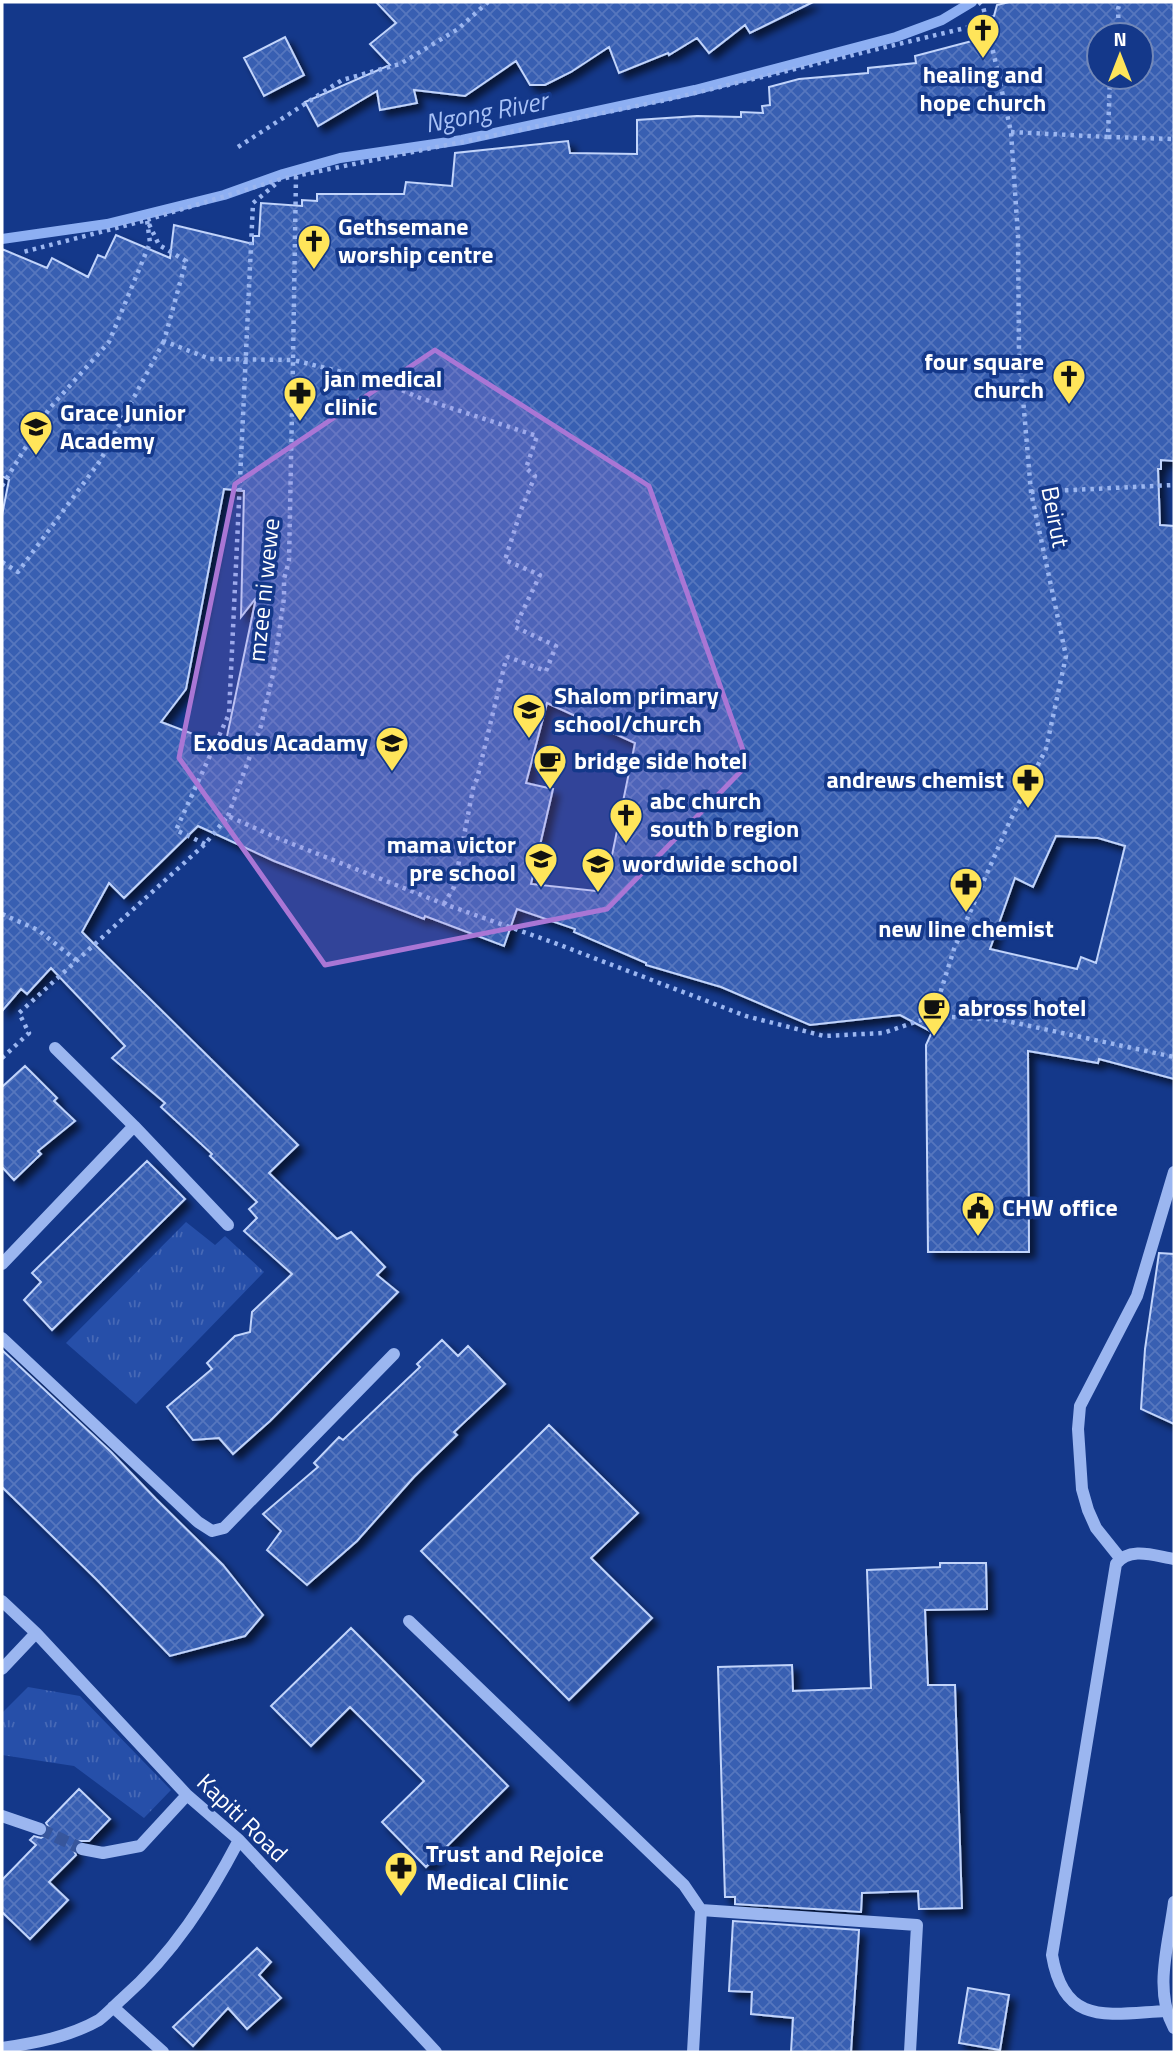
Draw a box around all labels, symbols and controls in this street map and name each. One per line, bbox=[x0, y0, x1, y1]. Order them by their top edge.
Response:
church icon: healing and hope church bbox=[964, 11, 1002, 60]
north arrow bbox=[1085, 21, 1155, 91]
text: N bbox=[1113, 24, 1127, 53]
place label: healing and hope church bbox=[920, 56, 1046, 120]
water label: Ngong River bbox=[421, 80, 553, 142]
place label: Gethsemane worship centre bbox=[338, 208, 493, 272]
church icon: Gethsemane worship centre bbox=[295, 222, 333, 271]
place label: four square church bbox=[924, 343, 1044, 407]
church icon: four square church bbox=[1050, 357, 1088, 406]
place label: jan medical clinic bbox=[323, 360, 442, 424]
pharmacy icon: jan medical clinic bbox=[281, 374, 319, 423]
place label: Grace Junior Academy bbox=[60, 394, 186, 458]
school or university icon: Grace Junior Academy bbox=[17, 408, 55, 457]
street label: Beirut bbox=[1032, 483, 1080, 551]
street label: mzee ni wewe bbox=[238, 516, 288, 664]
place label: Shalom primary school/church bbox=[554, 677, 719, 741]
school or university icon: Shalom primary school/church bbox=[510, 691, 548, 740]
place label: Exodus Acadamy bbox=[193, 724, 368, 760]
school or university icon: Exodus Acadamy bbox=[373, 724, 411, 773]
cafe icon: bridge side hotel bbox=[531, 742, 569, 791]
place label: bridge side hotel bbox=[574, 742, 747, 778]
place label: andrews chemist bbox=[826, 761, 1004, 797]
pharmacy icon: andrews chemist bbox=[1009, 761, 1047, 810]
place label: abc church south b region bbox=[650, 782, 799, 846]
church icon: abc church south b region bbox=[607, 796, 645, 845]
place label: mama victor pre school bbox=[387, 826, 516, 890]
school or university icon: mama victor pre school bbox=[522, 840, 560, 889]
school or university icon: wordwide school bbox=[579, 845, 617, 894]
place label: wordwide school bbox=[622, 845, 798, 881]
pharmacy icon: new line chemist bbox=[947, 865, 985, 914]
place label: new line chemist bbox=[878, 910, 1054, 946]
cafe icon: abross hotel bbox=[915, 989, 953, 1038]
place label: abross hotel bbox=[958, 989, 1086, 1025]
public building icon: CHW office bbox=[959, 1189, 997, 1238]
place label: CHW office bbox=[1002, 1189, 1118, 1225]
street label: Kapiti Road bbox=[189, 1765, 296, 1870]
place label: Trust and Rejoice Medical Clinic bbox=[426, 1835, 604, 1899]
pharmacy icon: Trust and Rejoice Medical Clinic bbox=[382, 1849, 420, 1898]

